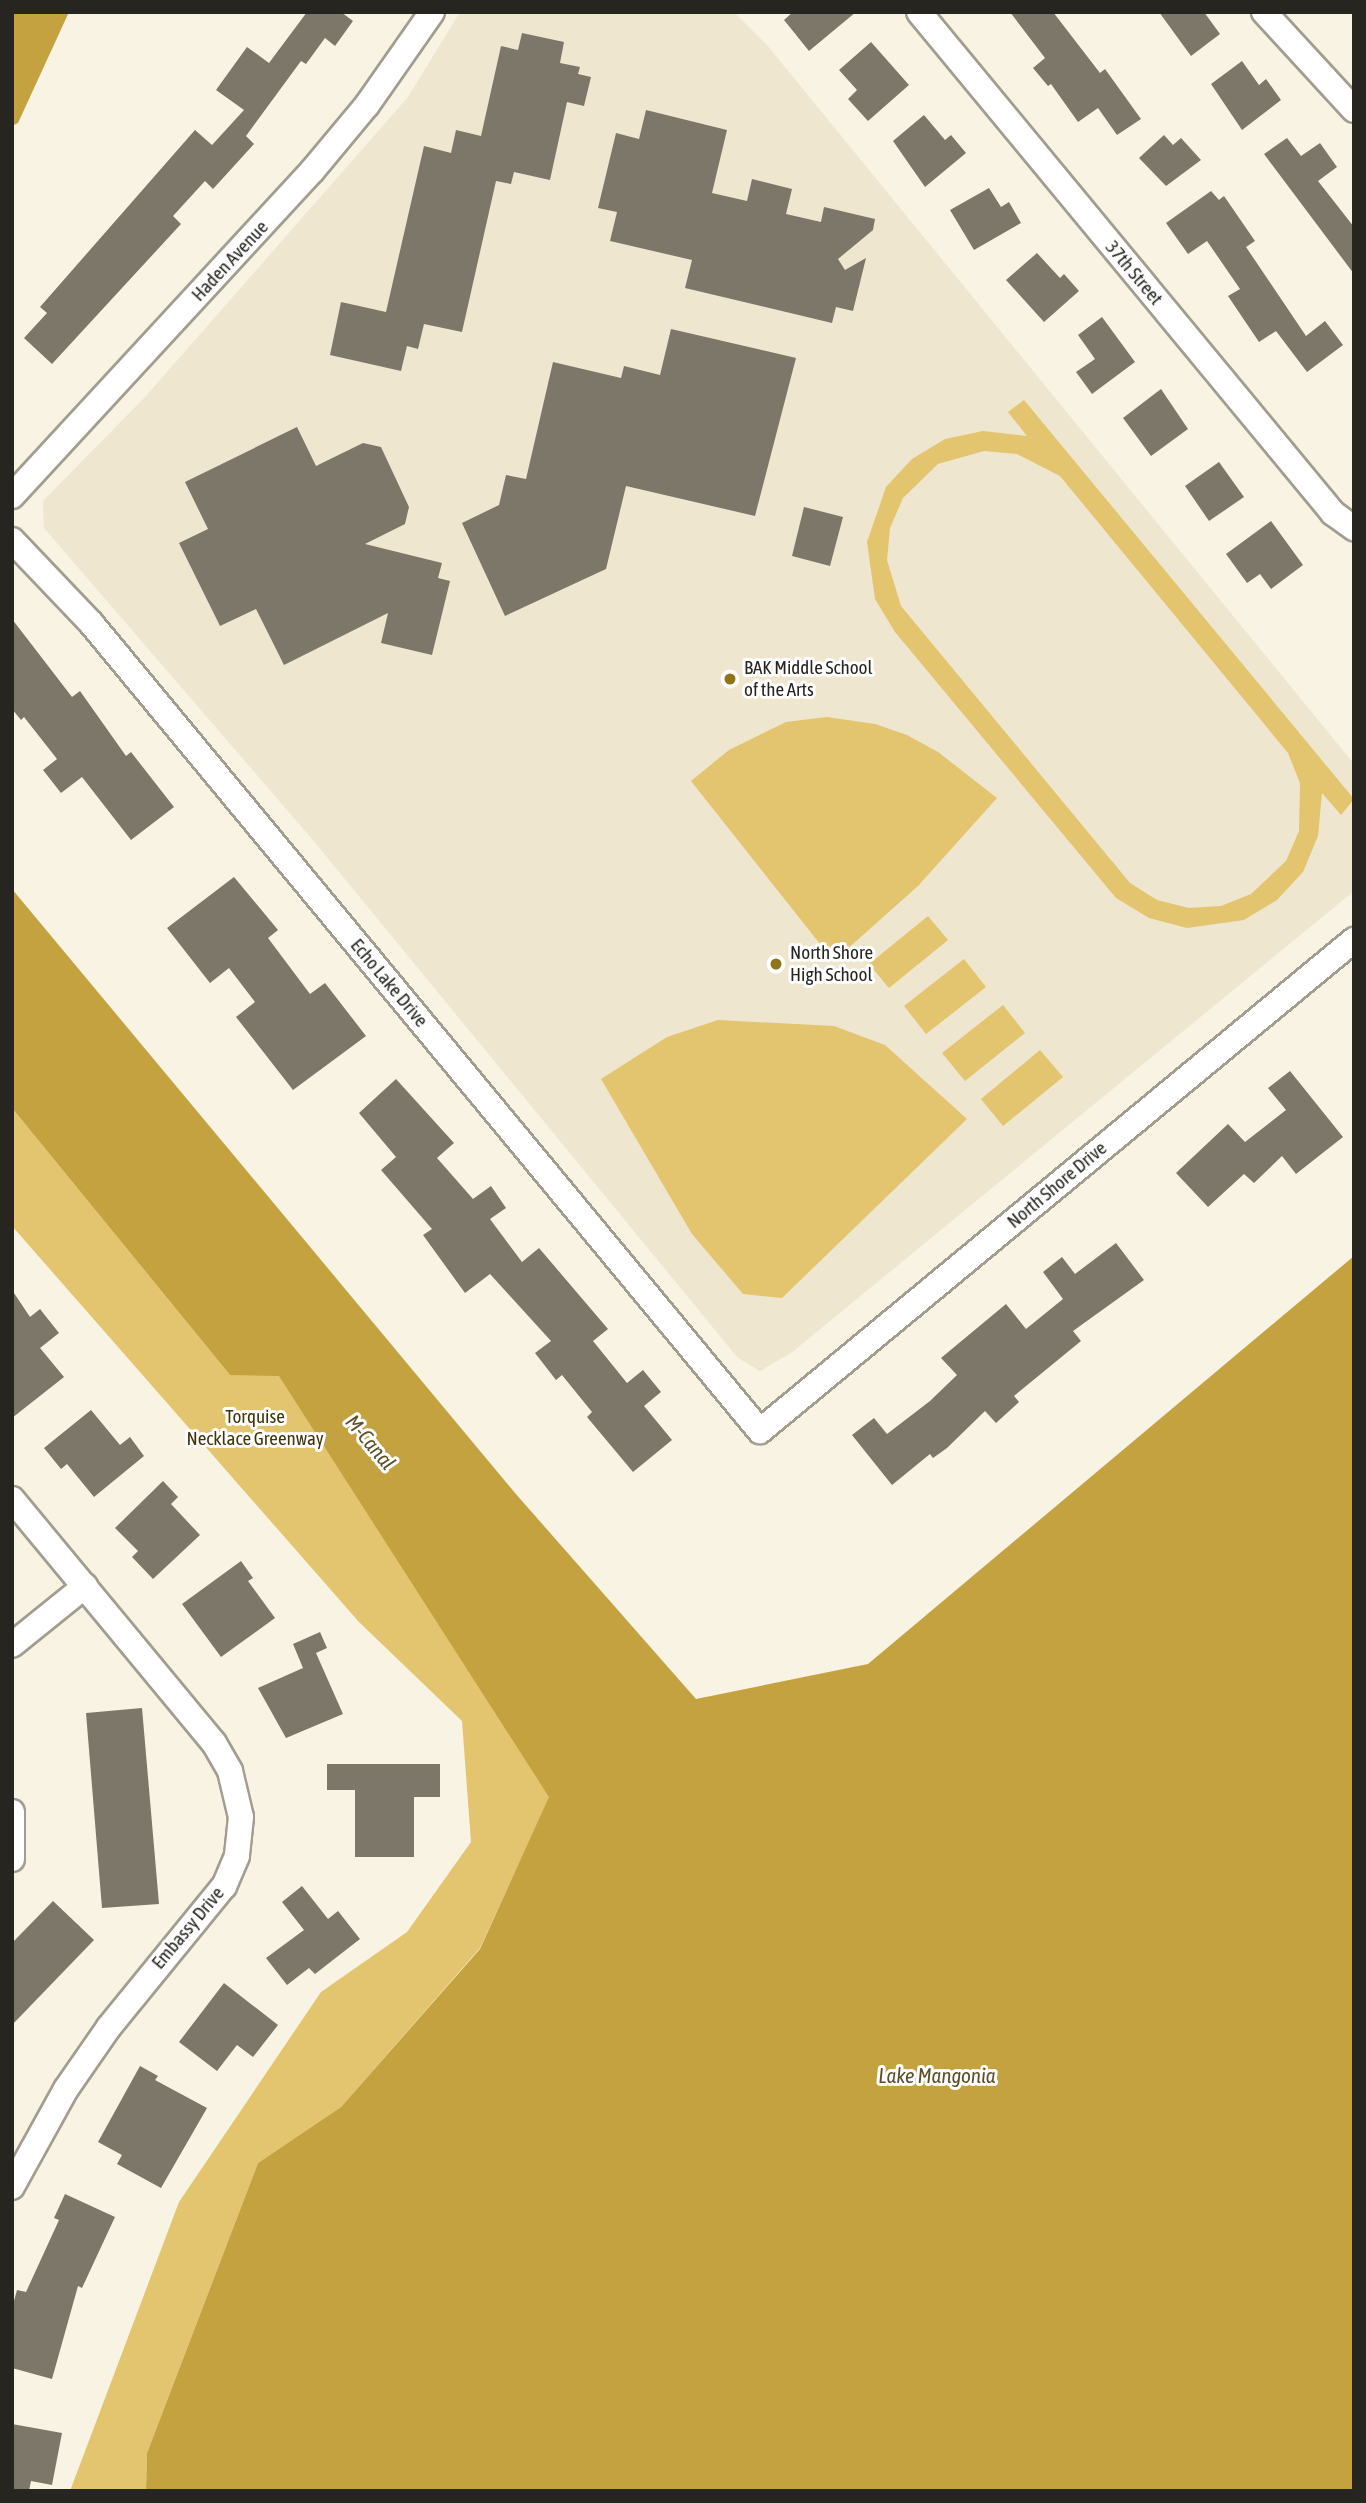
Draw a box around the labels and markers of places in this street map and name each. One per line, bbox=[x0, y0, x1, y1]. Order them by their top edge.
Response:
place label: BAK Middle School of the Arts bbox=[744, 657, 873, 701]
marker: BAK Middle School of the Arts bbox=[722, 671, 738, 687]
place label: North Shore High School bbox=[790, 942, 873, 986]
marker: North Shore High School bbox=[768, 956, 784, 972]

